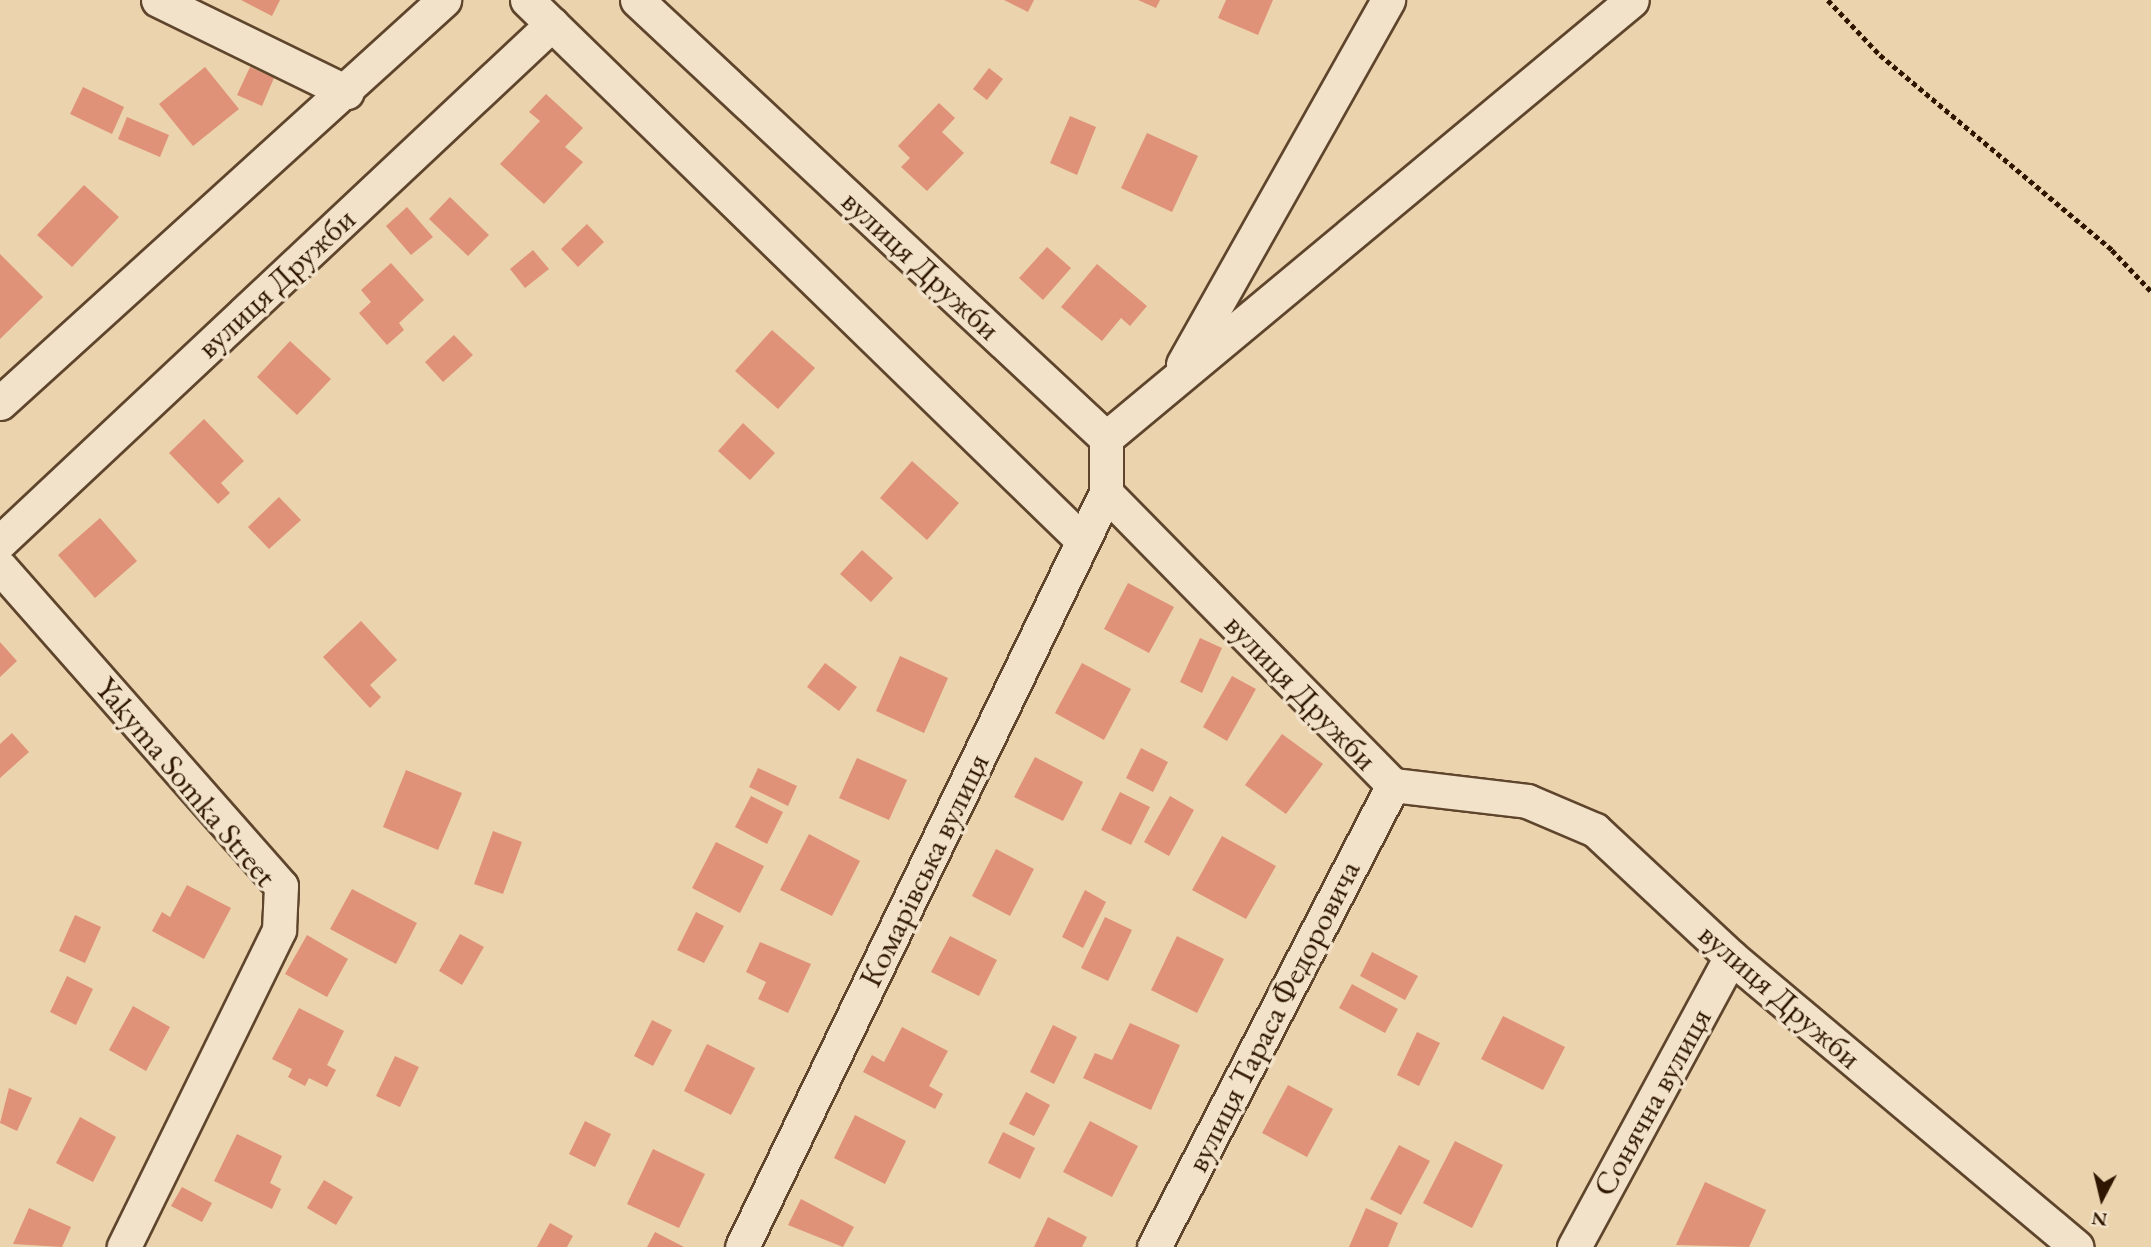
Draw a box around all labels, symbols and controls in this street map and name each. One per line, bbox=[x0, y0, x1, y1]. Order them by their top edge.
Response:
street label: вулиця Дружби bbox=[834, 182, 1008, 348]
street label: вулиця Дружби bbox=[189, 200, 363, 366]
street label: вулиця Дружби bbox=[1217, 606, 1385, 778]
street label: Yakyma Somka Street bbox=[87, 670, 285, 894]
street label: Комарівська вулиця bbox=[851, 747, 997, 993]
street label: вулиця Тараса Федоровича bbox=[1178, 854, 1368, 1178]
street label: вулиця Дружби bbox=[1691, 915, 1869, 1077]
street label: Сонячна вулиця bbox=[1585, 1001, 1719, 1203]
north arrow bbox=[2067, 1163, 2137, 1233]
text: N bbox=[2090, 1206, 2109, 1233]

